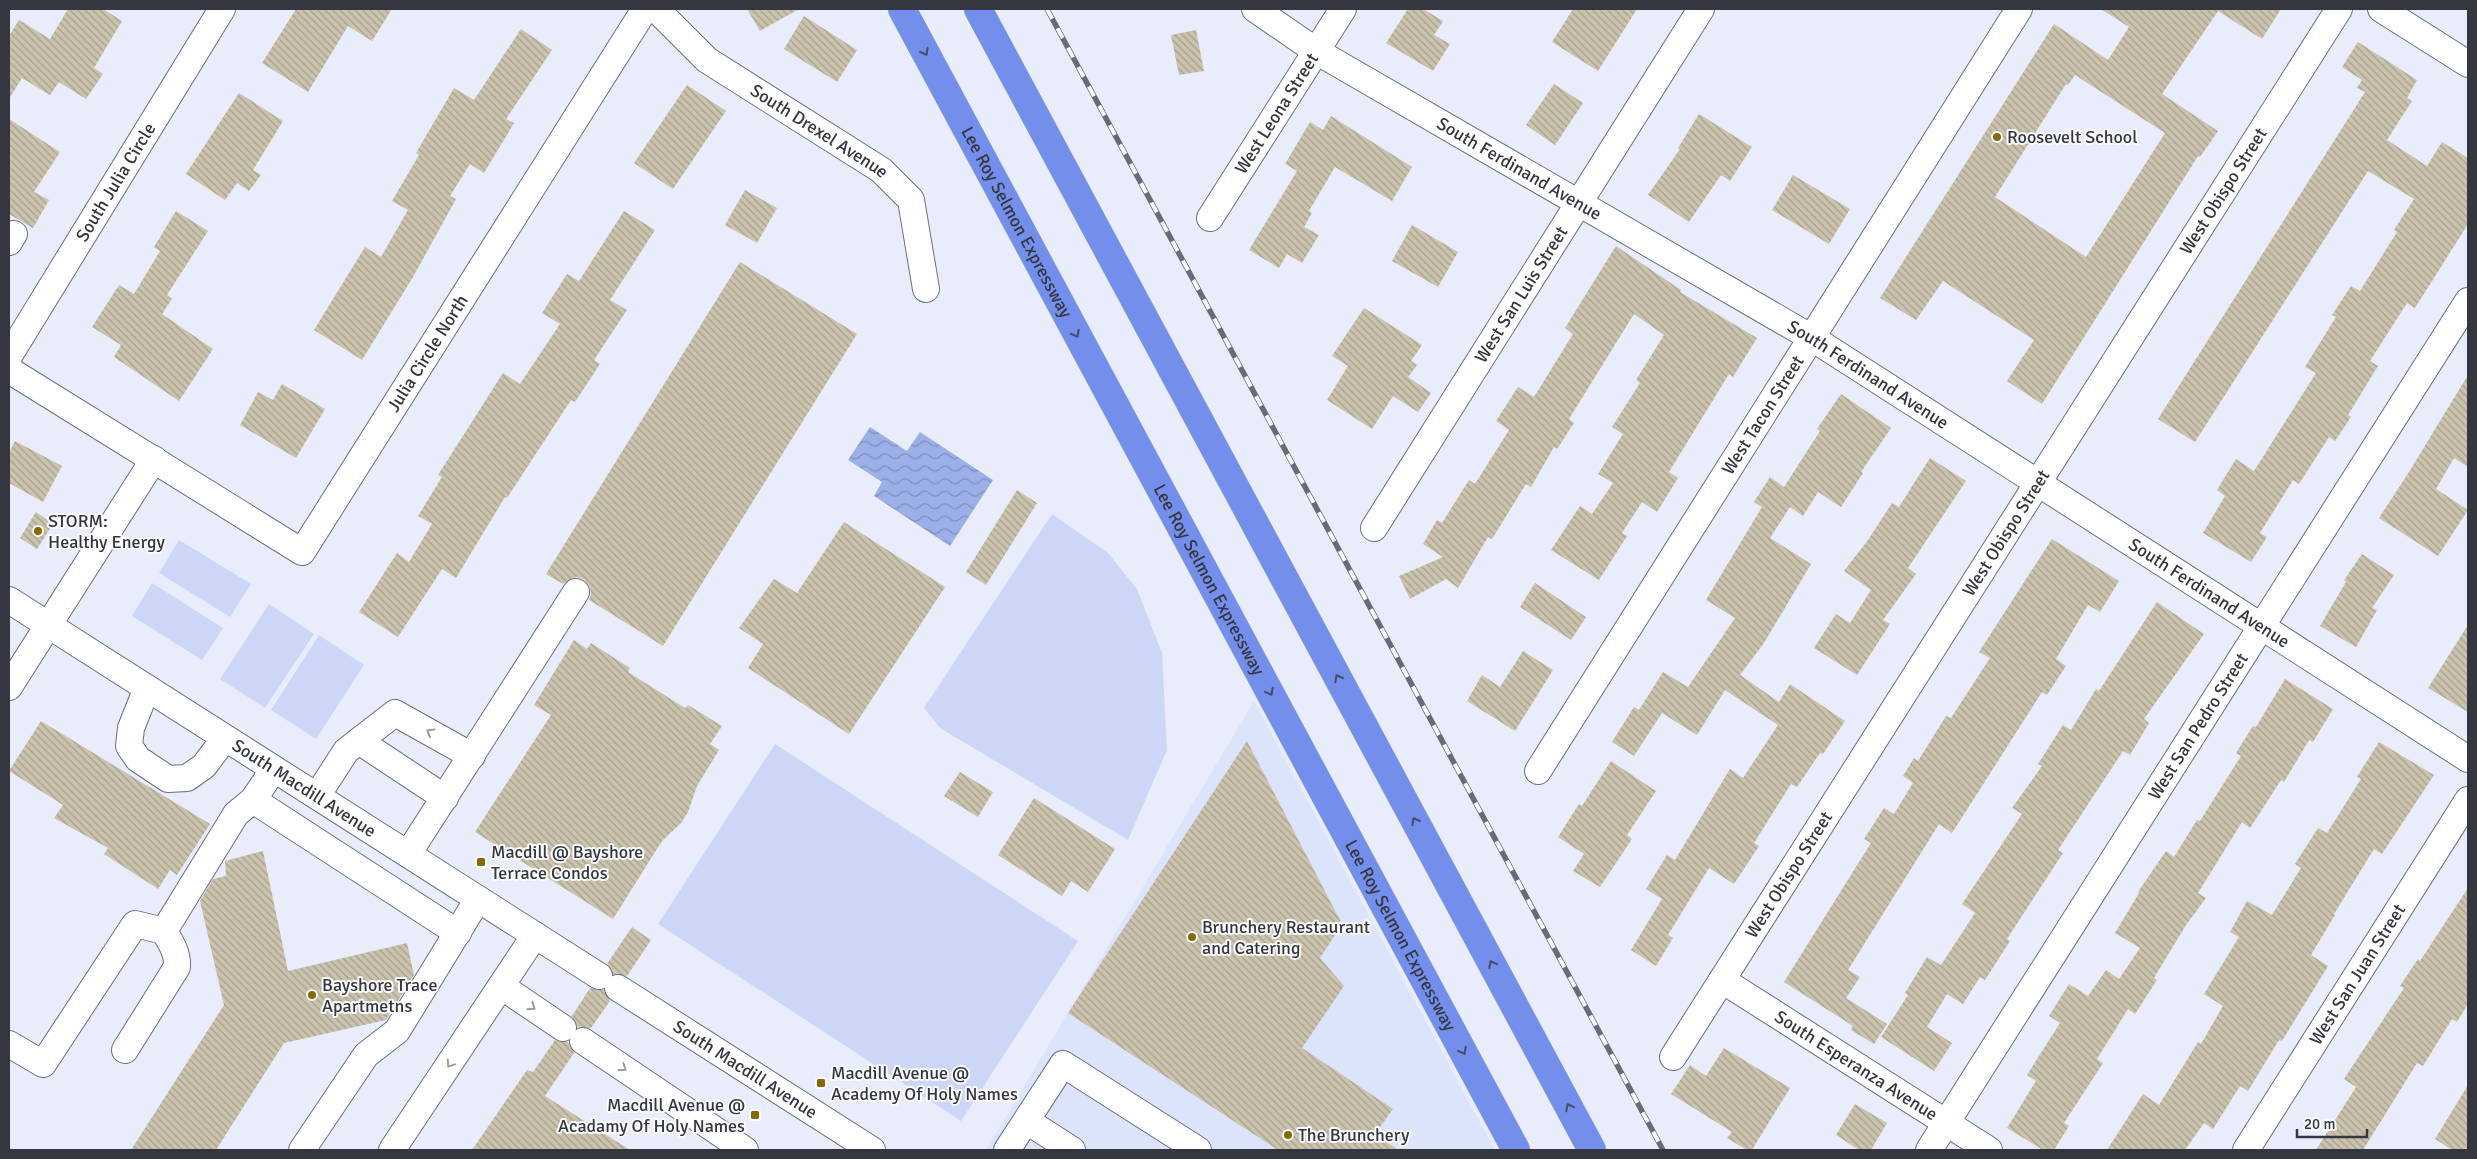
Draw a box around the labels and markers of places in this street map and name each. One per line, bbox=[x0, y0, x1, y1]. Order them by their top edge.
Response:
place label: Roosevelt School bbox=[2007, 126, 2137, 148]
marker: Roosevelt School bbox=[1991, 131, 2003, 143]
place label: STORM: Healthy Energy bbox=[48, 510, 165, 553]
marker: STORM: Healthy Energy bbox=[32, 525, 44, 537]
place label: Macdill @ Bayshore Terrace Condos bbox=[491, 841, 643, 884]
marker: Macdill @ Bayshore Terrace Condos bbox=[475, 856, 487, 868]
place label: Brunchery Restaurant and Catering bbox=[1202, 916, 1370, 959]
marker: Brunchery Restaurant and Catering bbox=[1186, 931, 1198, 943]
place label: Bayshore Trace Apartmetns bbox=[322, 974, 437, 1017]
marker: Bayshore Trace Apartmetns bbox=[306, 989, 318, 1001]
place label: Macdill Avenue @ Academy Of Holy Names bbox=[831, 1062, 1018, 1105]
marker: Macdill Avenue @ Academy Of Holy Names bbox=[815, 1077, 827, 1089]
place label: Macdill Avenue @ Acadamy Of Holy Names bbox=[558, 1094, 745, 1137]
marker: Macdill Avenue @ Acadamy Of Holy Names bbox=[749, 1109, 761, 1121]
place label: The Brunchery bbox=[1298, 1124, 1410, 1146]
marker: The Brunchery bbox=[1282, 1129, 1294, 1141]

